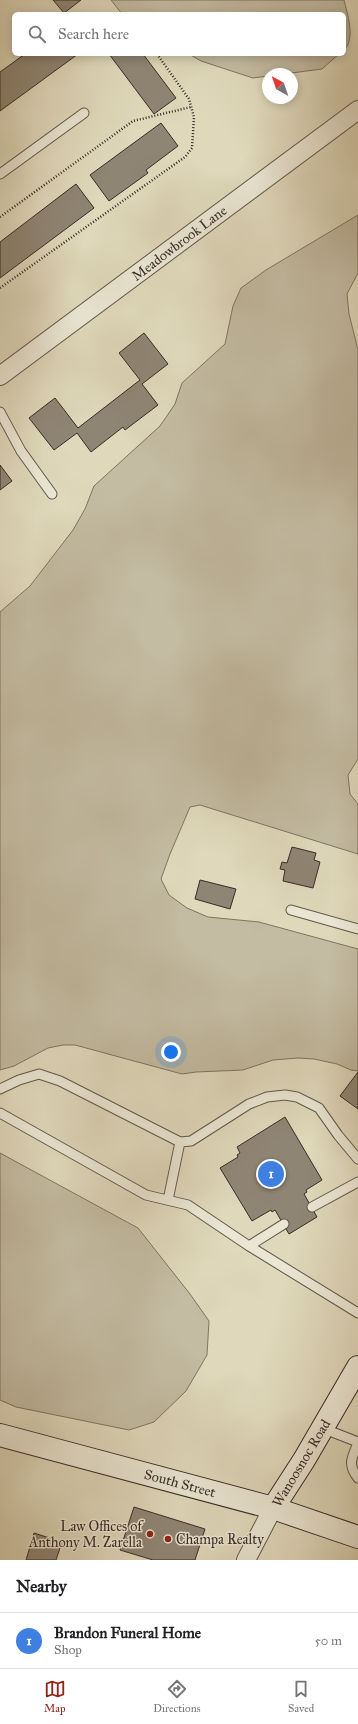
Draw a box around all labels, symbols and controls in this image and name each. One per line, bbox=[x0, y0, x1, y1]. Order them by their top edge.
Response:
search box bbox=[12, 12, 346, 56]
icon: search bbox=[26, 23, 48, 45]
text: Search here bbox=[58, 25, 129, 43]
north arrow bbox=[262, 68, 298, 104]
street label: Meadowbrook Lane bbox=[128, 202, 230, 285]
your location bbox=[161, 1042, 181, 1062]
pin: 1 bbox=[258, 1159, 284, 1189]
street label: Wanoosnoc Road bbox=[269, 1416, 334, 1510]
street label: South Street bbox=[142, 1466, 217, 1501]
place label: Law Offices of Anthony M. Zarella bbox=[28, 1518, 144, 1551]
marker: Law Offices of Anthony M. Zarella bbox=[145, 1529, 155, 1539]
place label: Champa Realty bbox=[176, 1531, 264, 1548]
marker: Champa Realty bbox=[163, 1534, 173, 1544]
text: Nearby bbox=[16, 1576, 67, 1597]
text: Brandon Funeral Home bbox=[54, 1624, 201, 1642]
text: 1 bbox=[26, 1633, 32, 1649]
text: 50 m bbox=[315, 1633, 342, 1649]
text: Shop bbox=[54, 1642, 82, 1658]
tab: Map bbox=[44, 1678, 66, 1715]
tab: Directions bbox=[153, 1678, 201, 1715]
tab: Saved bbox=[288, 1678, 314, 1715]

